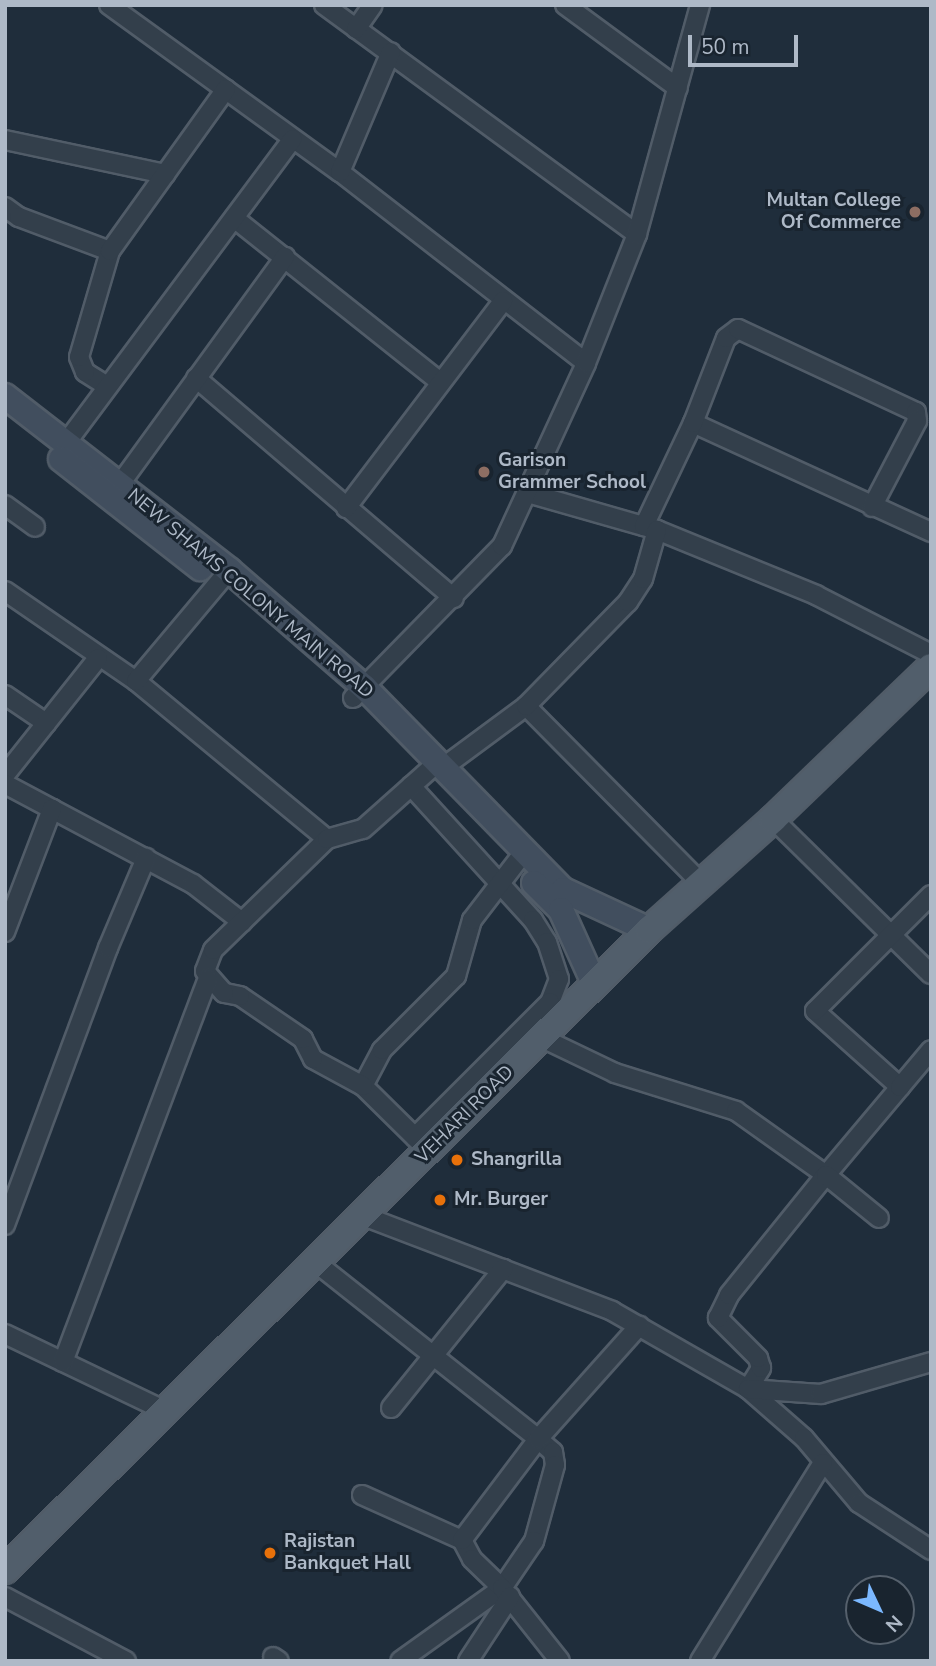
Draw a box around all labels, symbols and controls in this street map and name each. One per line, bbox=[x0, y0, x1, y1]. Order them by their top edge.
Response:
scale bar bbox=[691, 21, 801, 65]
text: 50 m bbox=[701, 33, 750, 61]
place label: Multan College Of Commerce bbox=[766, 190, 901, 234]
marker: Multan College Of Commerce bbox=[907, 204, 923, 220]
place label: Garison Grammer School bbox=[498, 450, 646, 494]
marker: Garison Grammer School bbox=[476, 464, 492, 480]
street label: NEW SHAMS COLONY MAIN ROAD bbox=[122, 484, 378, 704]
street label: VEHARI ROAD bbox=[411, 1061, 519, 1169]
place label: Shangrilla bbox=[471, 1149, 562, 1171]
marker: Shangrilla bbox=[449, 1152, 465, 1168]
place label: Mr. Burger bbox=[454, 1189, 548, 1211]
marker: Mr. Burger bbox=[432, 1192, 448, 1208]
place label: Rajistan Bankquet Hall bbox=[284, 1531, 411, 1575]
marker: Rajistan Bankquet Hall bbox=[262, 1545, 278, 1561]
north arrow bbox=[845, 1575, 915, 1645]
text: N bbox=[879, 1609, 908, 1637]

